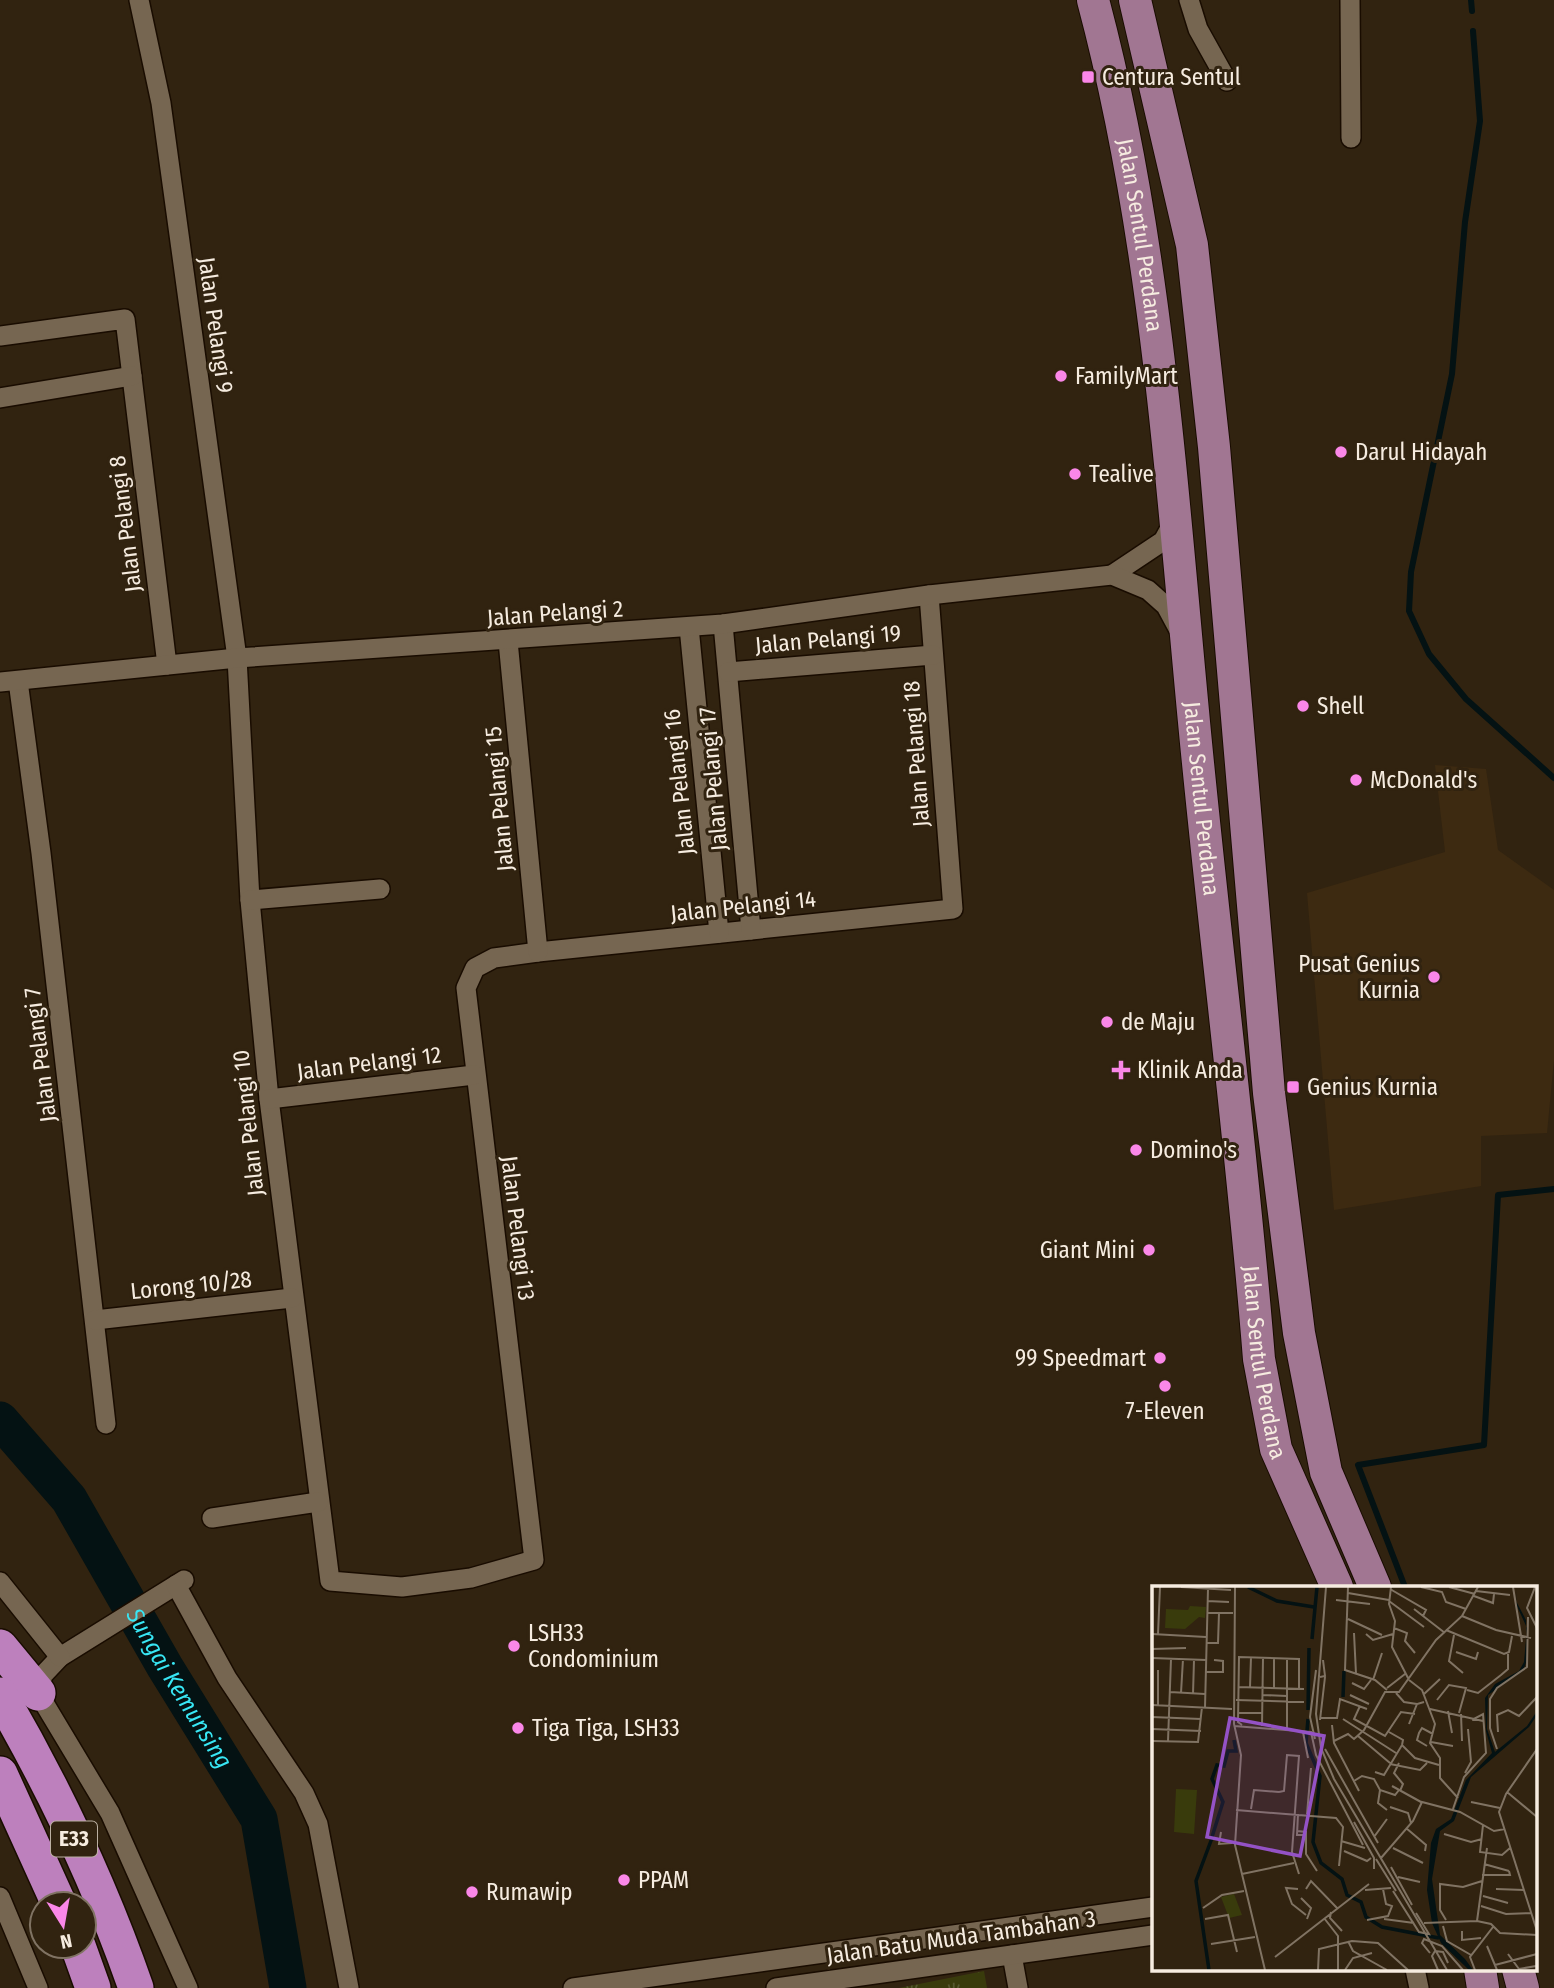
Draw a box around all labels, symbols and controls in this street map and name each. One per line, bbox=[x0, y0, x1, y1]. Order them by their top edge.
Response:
place label: Centura Sentul bbox=[1102, 63, 1241, 91]
marker: Centura Sentul bbox=[1080, 69, 1096, 85]
street label: Jalan Sentul Perdana bbox=[1111, 136, 1169, 333]
street label: Jalan Pelangi 9 bbox=[193, 255, 239, 395]
place label: FamilyMart bbox=[1075, 362, 1178, 390]
marker: FamilyMart bbox=[1053, 368, 1069, 384]
place label: Darul Hidayah bbox=[1355, 438, 1487, 466]
marker: Darul Hidayah bbox=[1333, 444, 1349, 460]
street label: Jalan Pelangi 8 bbox=[103, 454, 147, 594]
place label: Tealive bbox=[1089, 460, 1154, 488]
marker: Tealive bbox=[1067, 466, 1083, 482]
street label: Jalan Pelangi 2 bbox=[486, 594, 624, 632]
street label: Jalan Pelangi 19 bbox=[754, 619, 902, 659]
street label: Jalan Pelangi 18 bbox=[897, 680, 935, 828]
place label: Shell bbox=[1317, 692, 1364, 720]
marker: Shell bbox=[1295, 698, 1311, 714]
street label: Jalan Sentul Perdana bbox=[1178, 700, 1226, 897]
street label: Jalan Pelangi 17 bbox=[693, 706, 733, 852]
street label: Jalan Pelangi 16 bbox=[657, 708, 701, 856]
street label: Jalan Pelangi 15 bbox=[479, 725, 519, 873]
place label: McDonald's bbox=[1370, 766, 1478, 794]
marker: McDonald's bbox=[1348, 772, 1364, 788]
street label: Jalan Pelangi 14 bbox=[669, 884, 817, 928]
place label: Pusat Genius Kurnia bbox=[1298, 950, 1420, 1004]
marker: Pusat Genius Kurnia bbox=[1426, 969, 1442, 985]
street label: Jalan Pelangi 7 bbox=[18, 986, 62, 1124]
place label: de Maju bbox=[1121, 1008, 1195, 1036]
marker: de Maju bbox=[1099, 1014, 1115, 1030]
street label: Jalan Pelangi 12 bbox=[295, 1040, 443, 1086]
street label: Jalan Pelangi 10 bbox=[226, 1048, 270, 1198]
place label: Klinik Anda bbox=[1137, 1056, 1243, 1084]
marker: Klinik Anda bbox=[1111, 1060, 1131, 1080]
place label: Genius Kurnia bbox=[1307, 1073, 1438, 1101]
marker: Genius Kurnia bbox=[1285, 1079, 1301, 1095]
place label: Domino's bbox=[1150, 1136, 1237, 1164]
marker: Domino's bbox=[1128, 1142, 1144, 1158]
street label: Jalan Pelangi 13 bbox=[495, 1154, 541, 1302]
place label: Giant Mini bbox=[1040, 1236, 1135, 1264]
marker: Giant Mini bbox=[1141, 1242, 1157, 1258]
street label: Jalan Sentul Perdana bbox=[1237, 1264, 1293, 1464]
street label: Lorong 10/28 bbox=[129, 1265, 253, 1305]
place label: 99 Speedmart bbox=[1015, 1344, 1146, 1372]
marker: 99 Speedmart bbox=[1152, 1350, 1168, 1366]
marker: 7-Eleven bbox=[1157, 1378, 1173, 1394]
place label: 7-Eleven bbox=[1125, 1397, 1205, 1425]
inset map bbox=[1152, 1586, 1536, 1970]
water label: Sungai Kemunsing bbox=[120, 1603, 238, 1773]
place label: LSH33 Condominium bbox=[528, 1619, 659, 1673]
marker: LSH33 Condominium bbox=[506, 1638, 522, 1654]
place label: Tiga Tiga, LSH33 bbox=[532, 1714, 680, 1742]
marker: Tiga Tiga, LSH33 bbox=[510, 1720, 526, 1736]
road number: E33 bbox=[51, 1822, 97, 1856]
place label: PPAM bbox=[638, 1866, 689, 1894]
marker: PPAM bbox=[616, 1872, 632, 1888]
place label: Rumawip bbox=[486, 1878, 573, 1906]
marker: Rumawip bbox=[464, 1884, 480, 1900]
north arrow bbox=[28, 1890, 98, 1960]
street label: Jalan Batu Muda Tambahan 3 bbox=[825, 1904, 1097, 1970]
text: N bbox=[58, 1929, 74, 1954]

